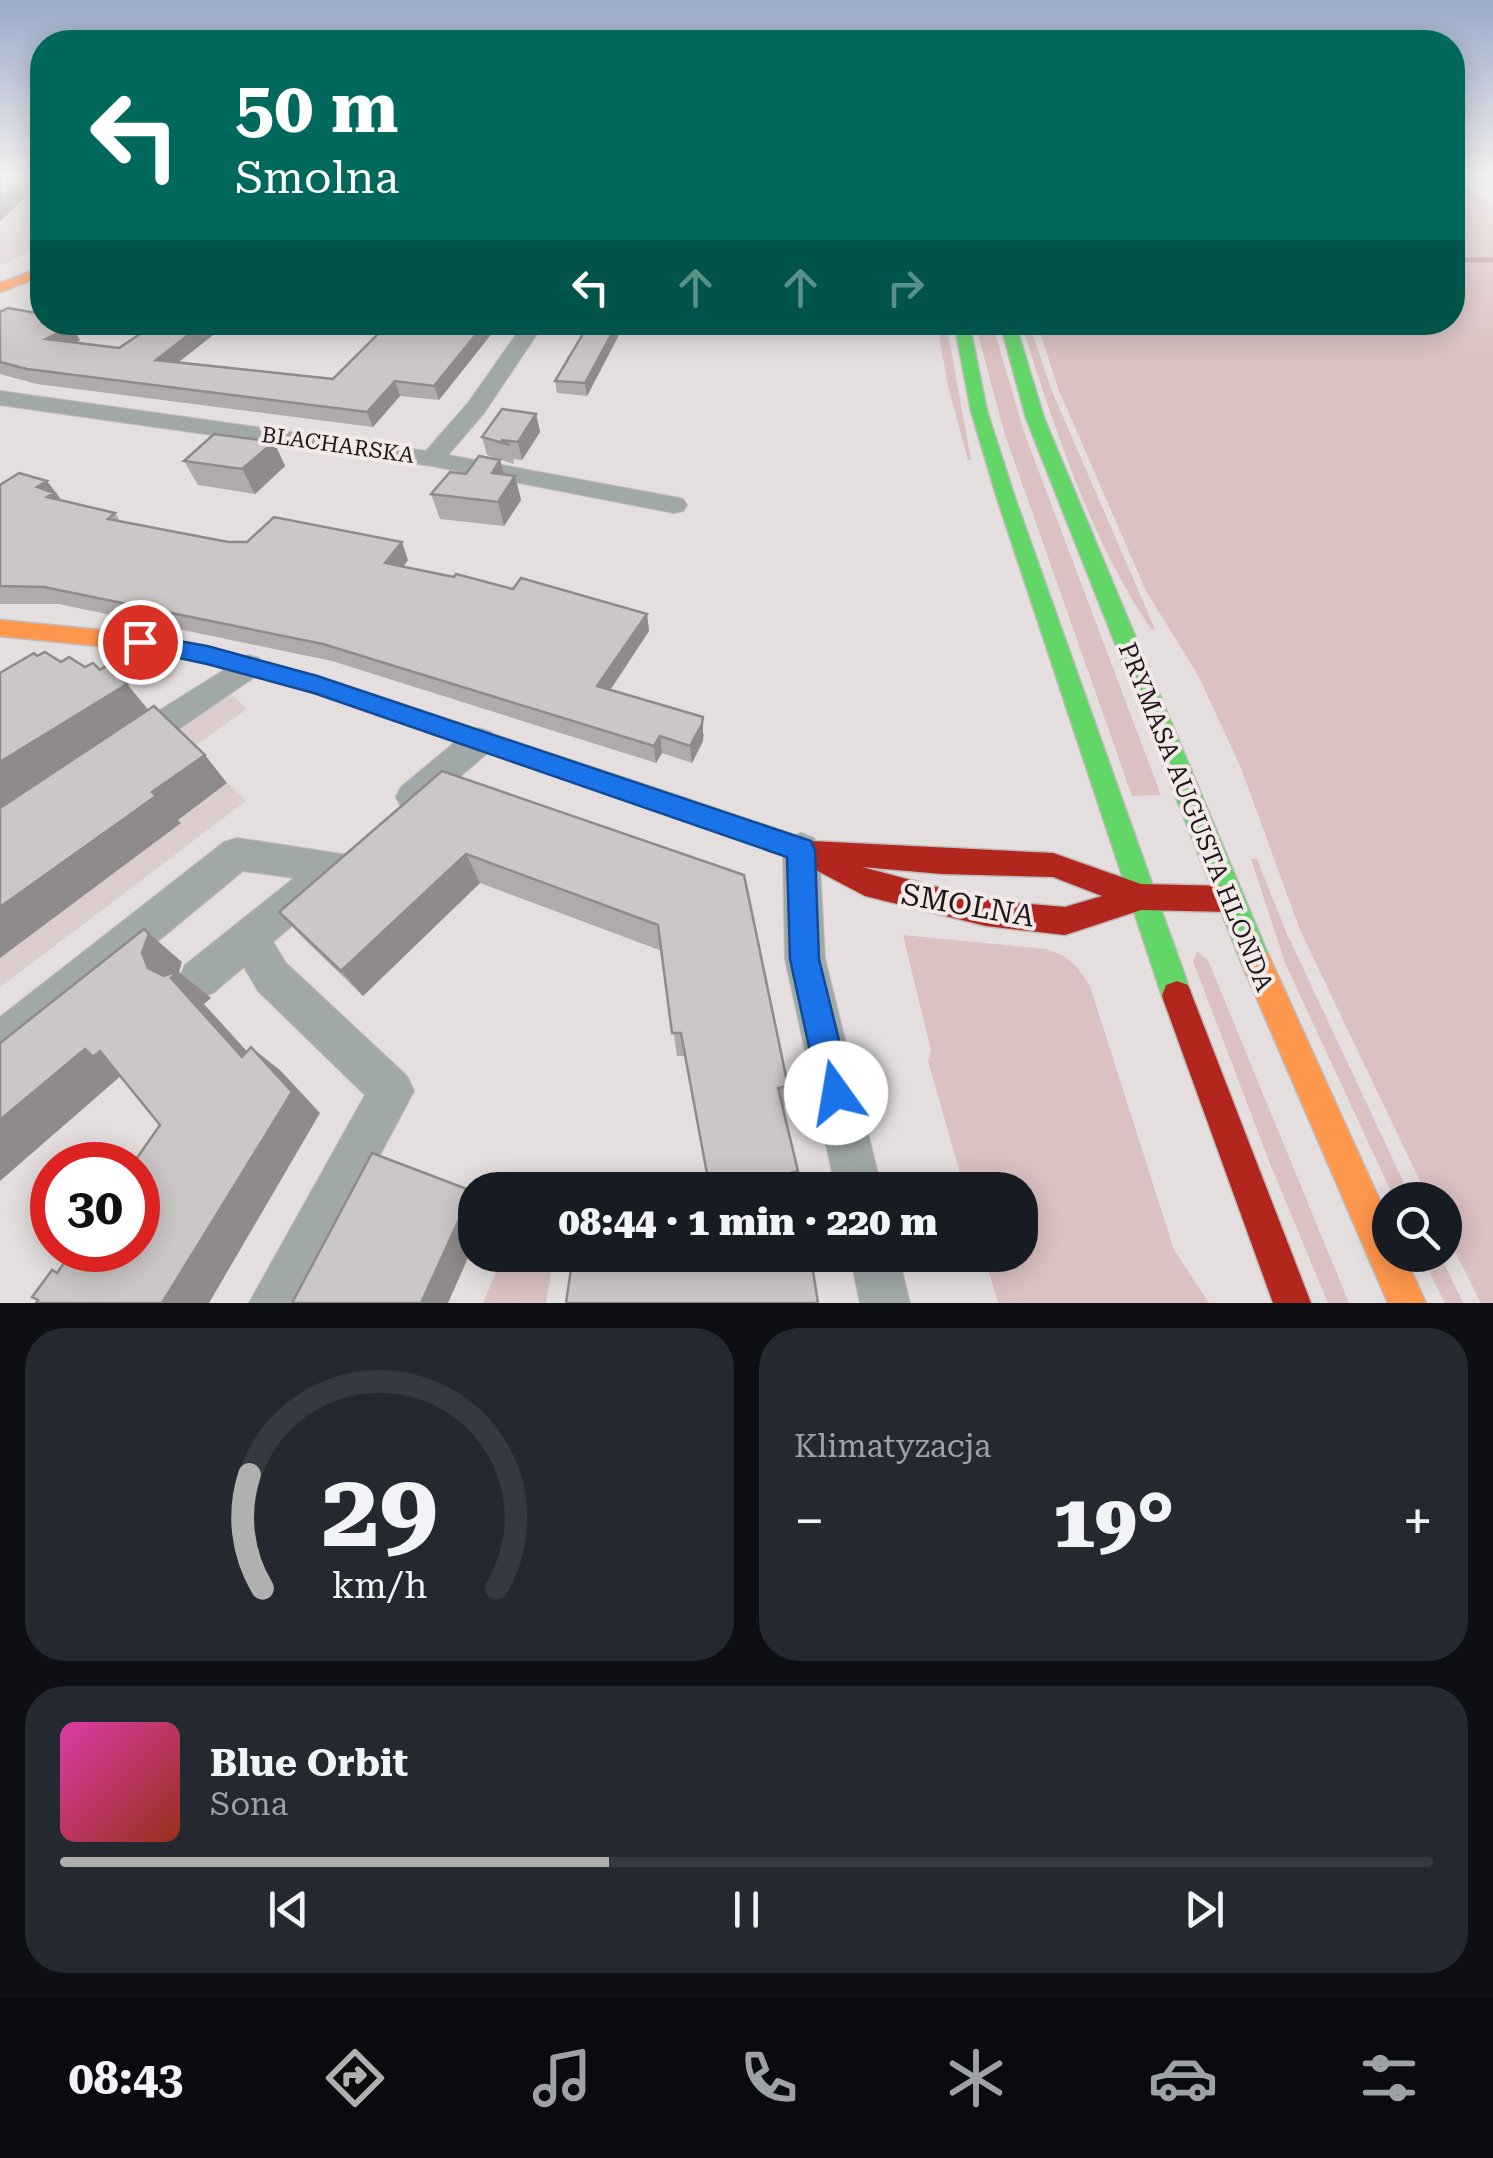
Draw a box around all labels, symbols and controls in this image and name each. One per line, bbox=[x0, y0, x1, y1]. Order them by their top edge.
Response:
text: 50 m bbox=[235, 67, 399, 149]
icon: left bbox=[70, 70, 200, 200]
text: Smolna bbox=[235, 151, 399, 204]
icon: left bbox=[563, 260, 618, 315]
icon: ahead bbox=[668, 260, 723, 315]
icon: ahead bbox=[773, 260, 828, 315]
icon: right bbox=[878, 260, 933, 315]
street label: BLACHARSKA bbox=[260, 422, 416, 468]
pin bbox=[98, 600, 183, 685]
icon: arrive bbox=[113, 615, 168, 670]
street label: PRYMASA AUGUSTA HLONDA bbox=[1113, 638, 1280, 996]
street label: SMOLNA bbox=[899, 876, 1037, 934]
position arrow bbox=[784, 1041, 888, 1145]
speed limit sign: 30 bbox=[30, 1142, 160, 1272]
map controls bbox=[1372, 1182, 1462, 1272]
button: search bbox=[1372, 1182, 1462, 1272]
text: 08:44 · 1 min · 220 m bbox=[558, 1200, 938, 1244]
text: Klimatyzacja bbox=[794, 1427, 991, 1465]
text: 29 bbox=[321, 1450, 438, 1571]
text: 19° bbox=[1053, 1477, 1174, 1565]
text: − bbox=[794, 1489, 825, 1553]
text: + bbox=[1402, 1489, 1433, 1553]
text: km/h bbox=[332, 1565, 427, 1607]
text: Blue Orbit bbox=[210, 1741, 408, 1785]
text: Sona bbox=[210, 1785, 288, 1823]
icon: previous bbox=[261, 1882, 316, 1937]
icon: pause bbox=[719, 1882, 774, 1937]
icon: next bbox=[1177, 1882, 1232, 1937]
icon: directions bbox=[320, 2043, 390, 2113]
icon: music bbox=[527, 2043, 597, 2113]
icon: phone bbox=[734, 2043, 804, 2113]
icon: climate bbox=[941, 2043, 1011, 2113]
icon: car bbox=[1148, 2043, 1218, 2113]
icon: filters bbox=[1354, 2043, 1424, 2113]
text: 08:43 bbox=[68, 2052, 183, 2105]

